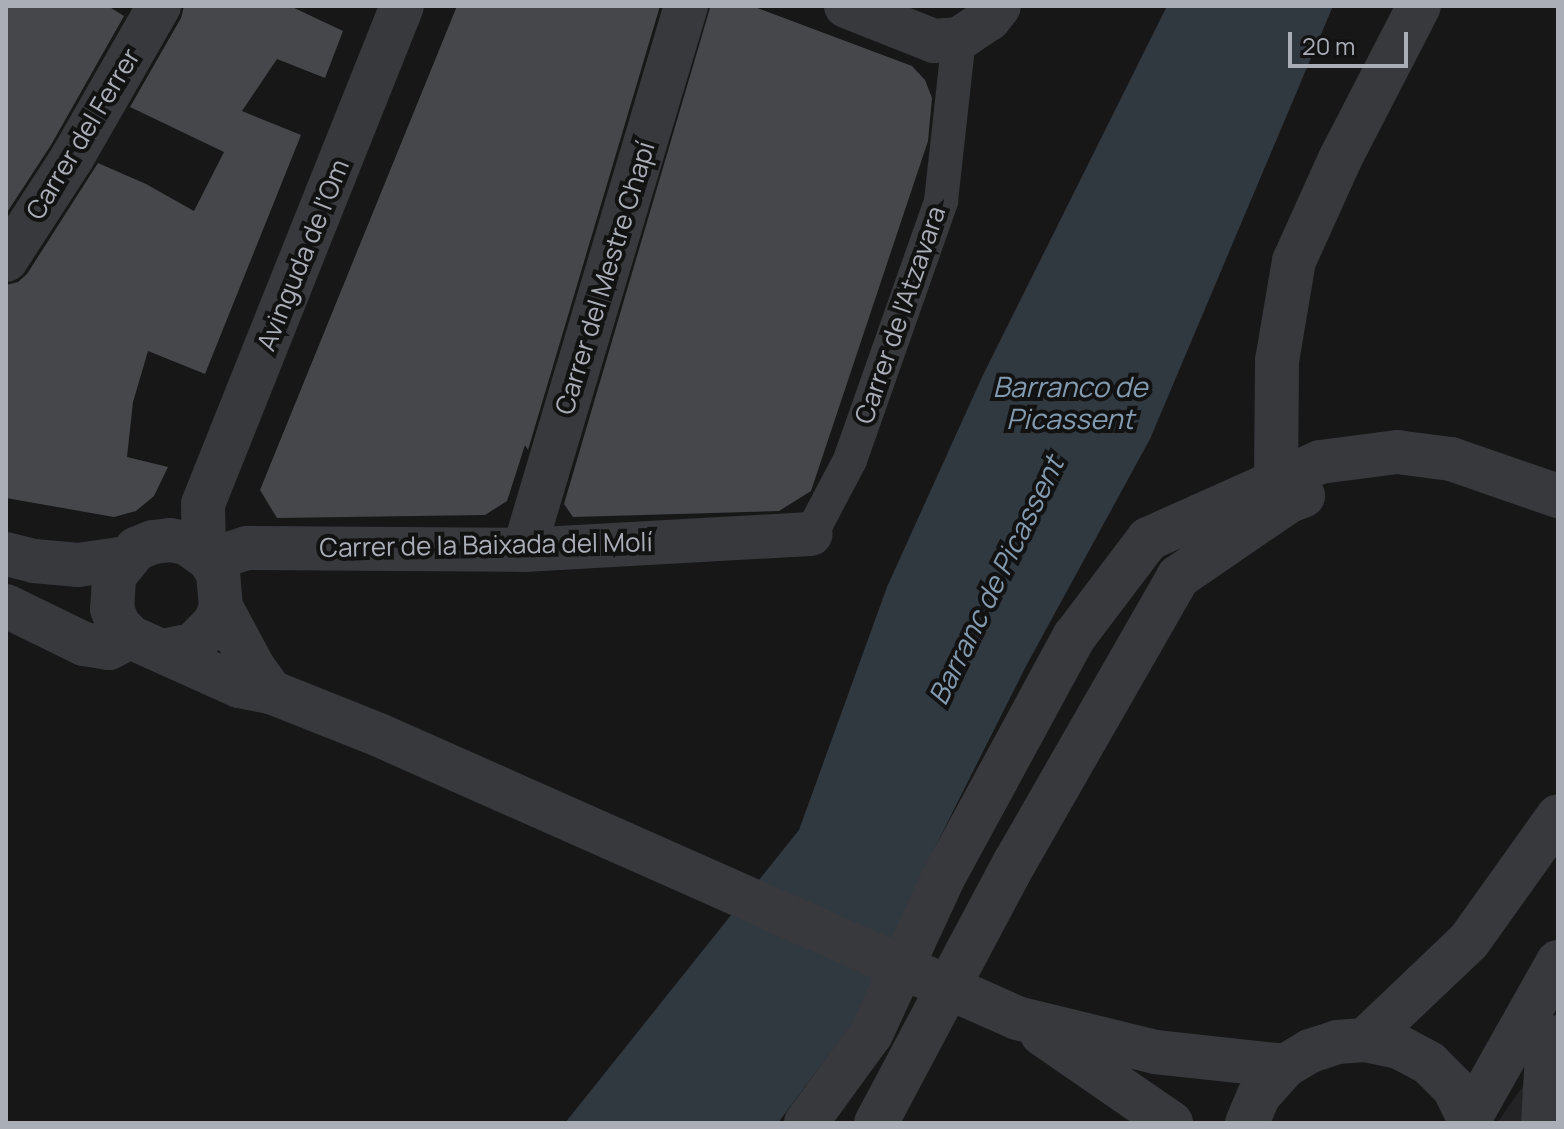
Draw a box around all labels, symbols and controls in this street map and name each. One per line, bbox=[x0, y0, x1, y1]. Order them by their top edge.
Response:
scale bar bbox=[1292, 16, 1412, 66]
text: 20 m bbox=[1302, 29, 1355, 62]
street label: Carrer del Ferrer bbox=[20, 43, 146, 225]
street label: Carrer del Mestre Chapí bbox=[549, 138, 661, 418]
street label: Avinguda de l'Om bbox=[250, 155, 356, 355]
street label: Carrer de l'Atzavara bbox=[848, 202, 952, 428]
water label: Barranco de Picassent bbox=[993, 369, 1147, 435]
water label: Barranc de Picassent bbox=[920, 451, 1070, 709]
street label: Carrer de la Baixada del Molí bbox=[319, 526, 653, 564]

